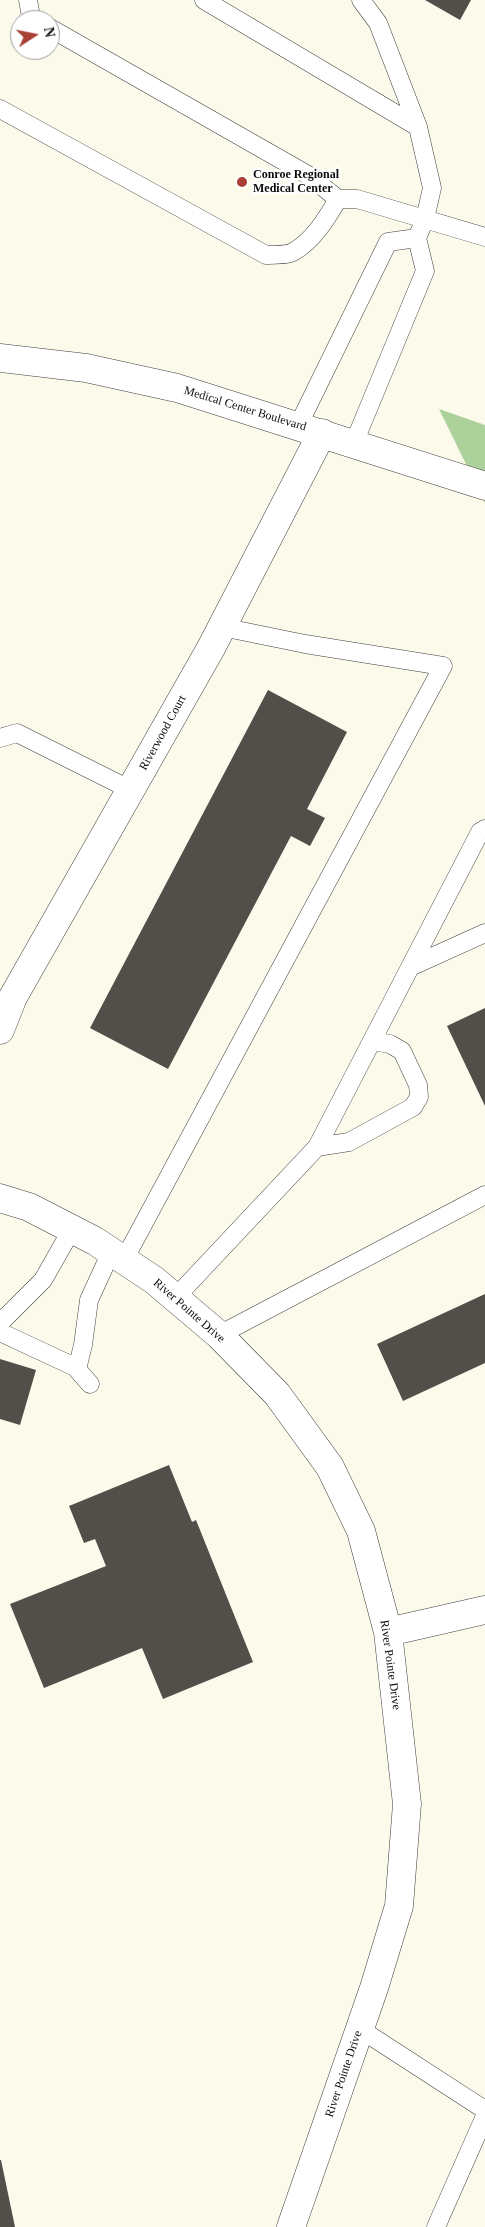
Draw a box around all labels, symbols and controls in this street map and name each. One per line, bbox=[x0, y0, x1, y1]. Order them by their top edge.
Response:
north arrow bbox=[10, 10, 60, 60]
text: N bbox=[41, 26, 58, 39]
place label: Conroe Regional Medical Center bbox=[253, 168, 339, 196]
marker: Conroe Regional Medical Center bbox=[235, 175, 249, 189]
street label: Medical Center Boulevard bbox=[182, 384, 308, 434]
street label: Riverwood Court bbox=[136, 693, 190, 773]
street label: River Pointe Drive bbox=[150, 1276, 228, 1346]
street label: River Pointe Drive bbox=[377, 1619, 403, 1711]
street label: River Pointe Drive bbox=[322, 2029, 366, 2119]

